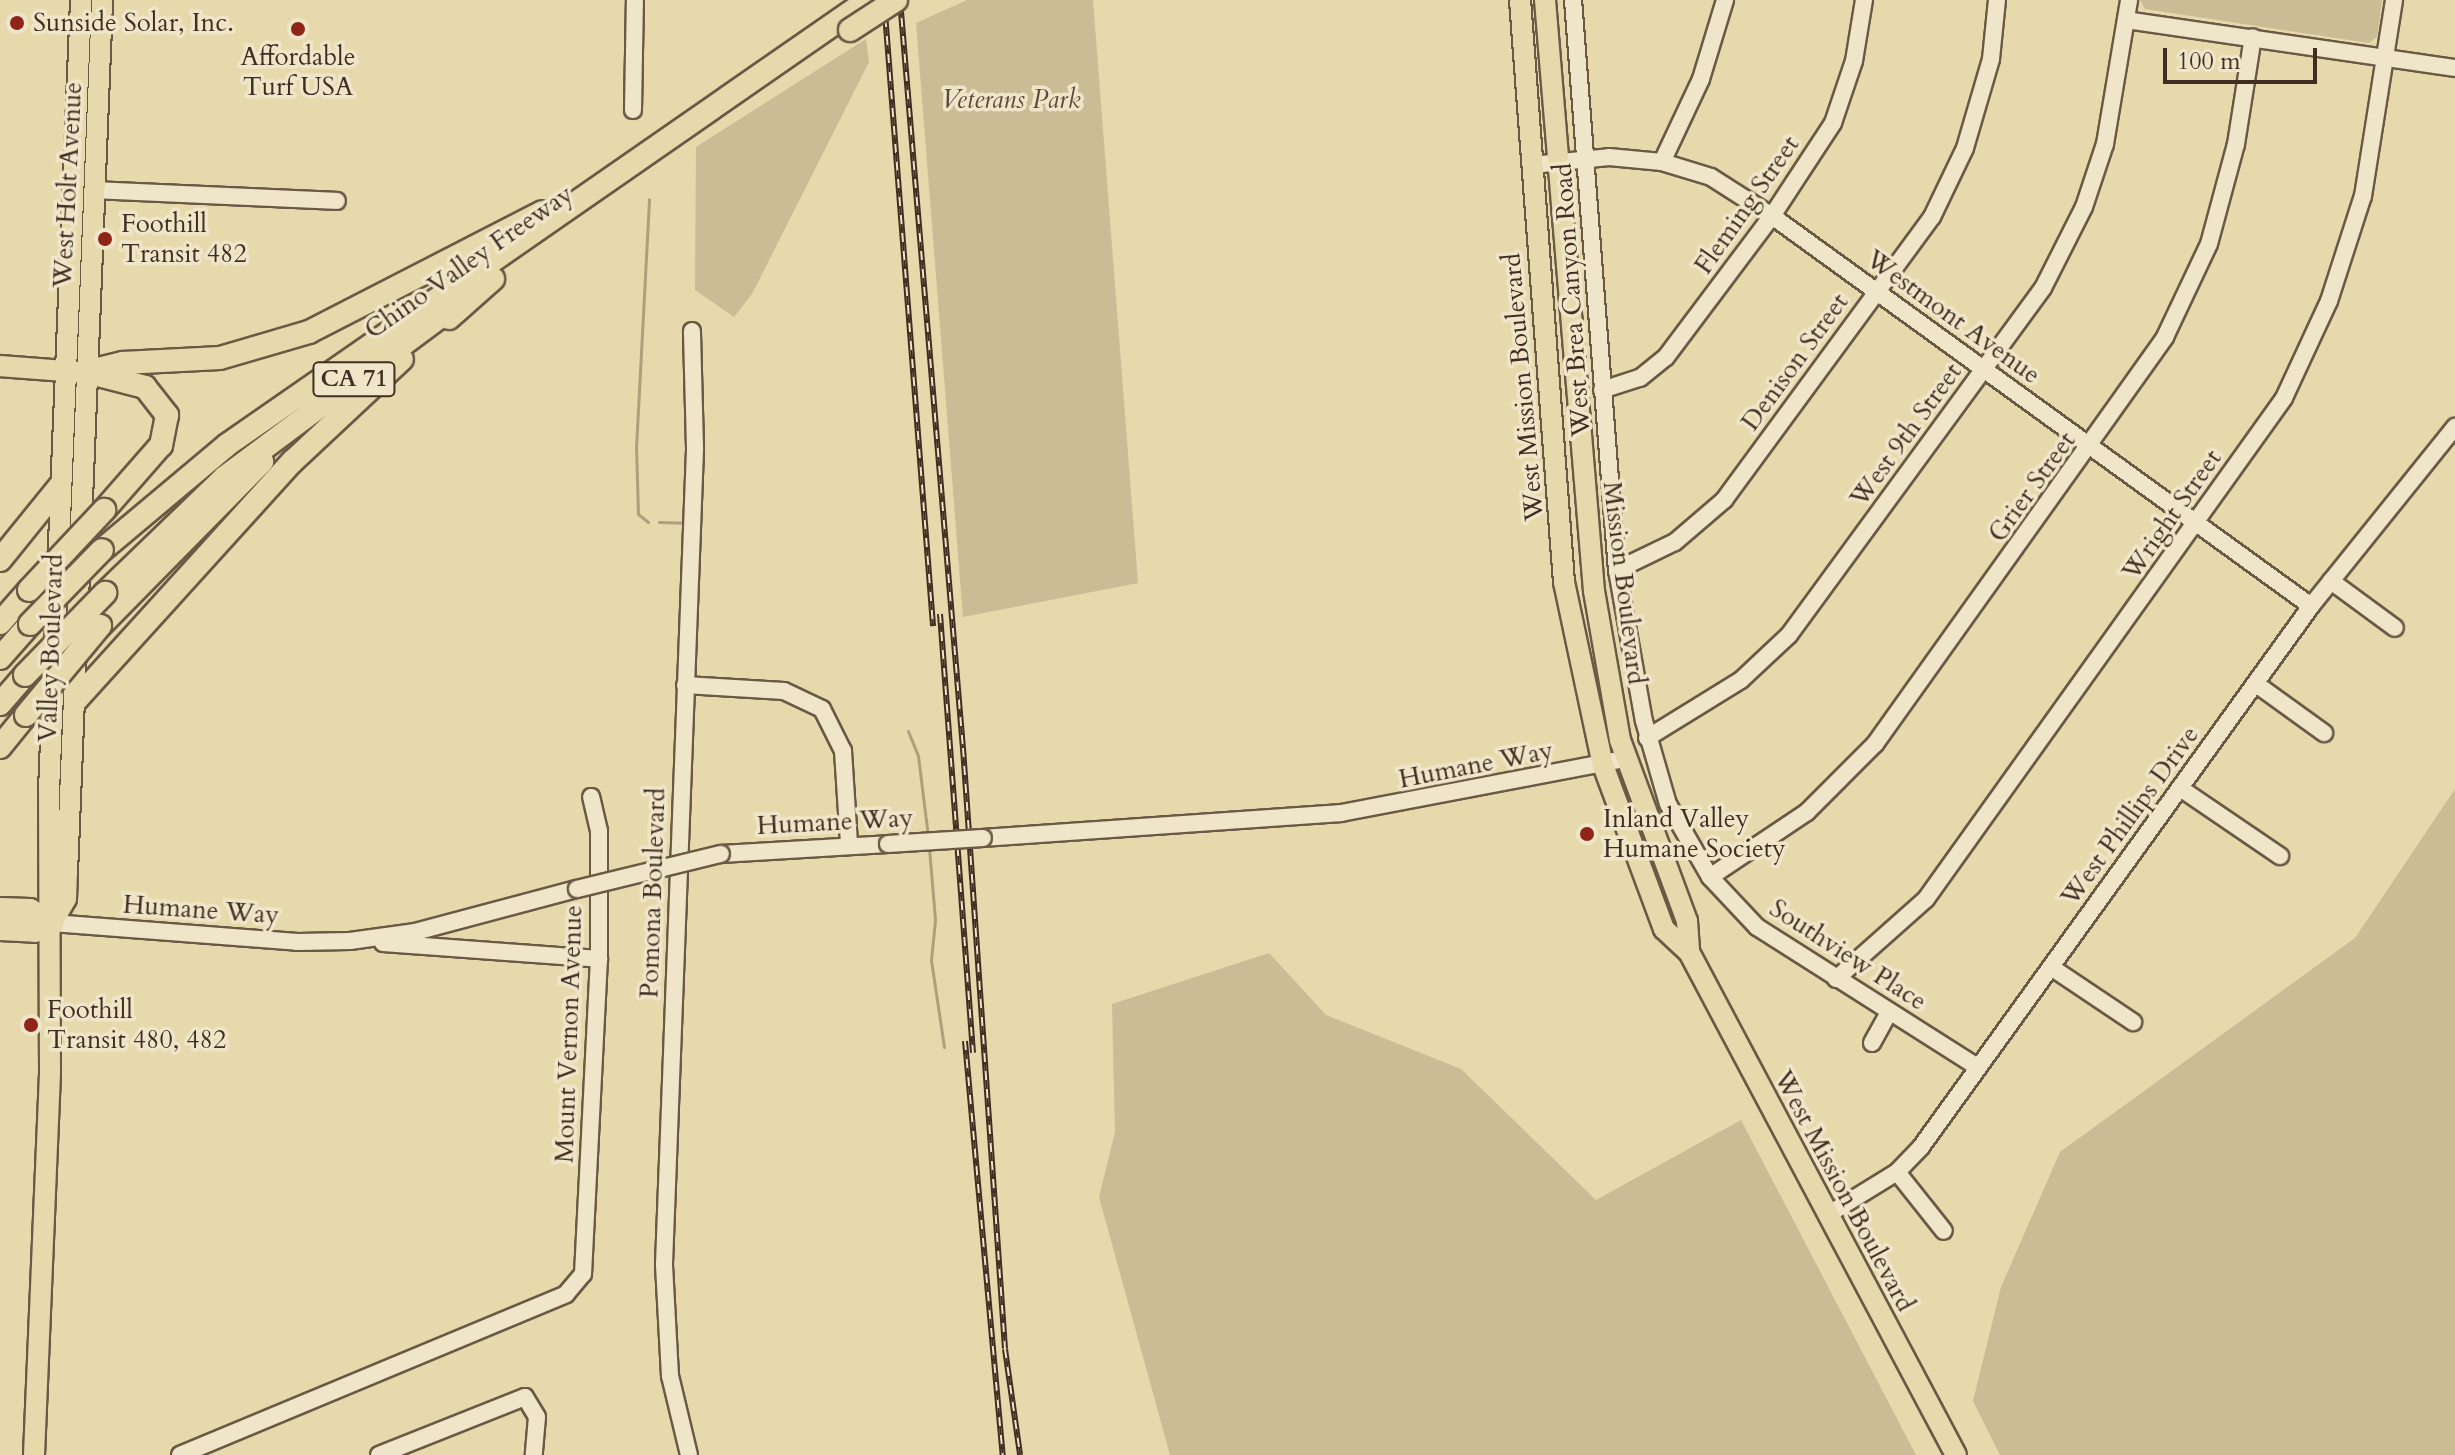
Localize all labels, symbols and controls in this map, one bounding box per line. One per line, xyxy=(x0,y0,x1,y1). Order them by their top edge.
place label: Sunside Solar, Inc. xyxy=(33,7,234,39)
marker: Sunside Solar, Inc. xyxy=(8,14,26,32)
marker: Affordable Turf USA xyxy=(289,20,307,38)
scale bar xyxy=(2167,32,2321,82)
place label: Affordable Turf USA xyxy=(240,41,356,102)
text: 100 m xyxy=(2177,45,2241,78)
street label: West Holt Avenue xyxy=(47,81,89,289)
park label: Veterans Park xyxy=(941,84,1081,116)
street label: Fleming Street xyxy=(1688,130,1806,280)
street label: West Brea Canyon Road xyxy=(1547,162,1597,438)
street label: Chino Valley Freeway xyxy=(359,178,579,346)
place label: Foothill Transit 482 xyxy=(121,208,247,270)
marker: Foothill Transit 482 xyxy=(96,230,114,248)
street label: Westmont Avenue xyxy=(1860,243,2046,391)
street label: West Mission Boulevard xyxy=(1496,252,1550,522)
street label: Denison Street xyxy=(1735,287,1855,437)
street label: West 9th Street xyxy=(1843,357,1969,513)
road number: CA 71 xyxy=(312,359,396,399)
street label: Grier Street xyxy=(1982,426,2082,548)
street label: Wright Street xyxy=(2116,444,2228,586)
street label: Mission Boulevard xyxy=(1596,480,1652,686)
street label: Valley Boulevard xyxy=(32,553,70,743)
street label: West Phillips Drive xyxy=(2054,720,2206,912)
street label: Humane Way xyxy=(1396,735,1556,795)
street label: Pomona Boulevard xyxy=(634,787,672,999)
street label: Humane Way xyxy=(756,802,914,842)
place label: Inland Valley Humane Society xyxy=(1603,803,1786,864)
marker: Inland Valley Humane Society xyxy=(1578,825,1596,843)
street label: Humane Way xyxy=(122,889,280,931)
street label: Southview Place xyxy=(1764,893,1932,1017)
street label: Mount Vernon Avenue xyxy=(549,904,589,1164)
place label: Foothill Transit 480, 482 xyxy=(47,994,226,1056)
marker: Foothill Transit 480, 482 xyxy=(22,1016,40,1034)
street label: West Mission Boulevard xyxy=(1767,1065,1921,1317)

